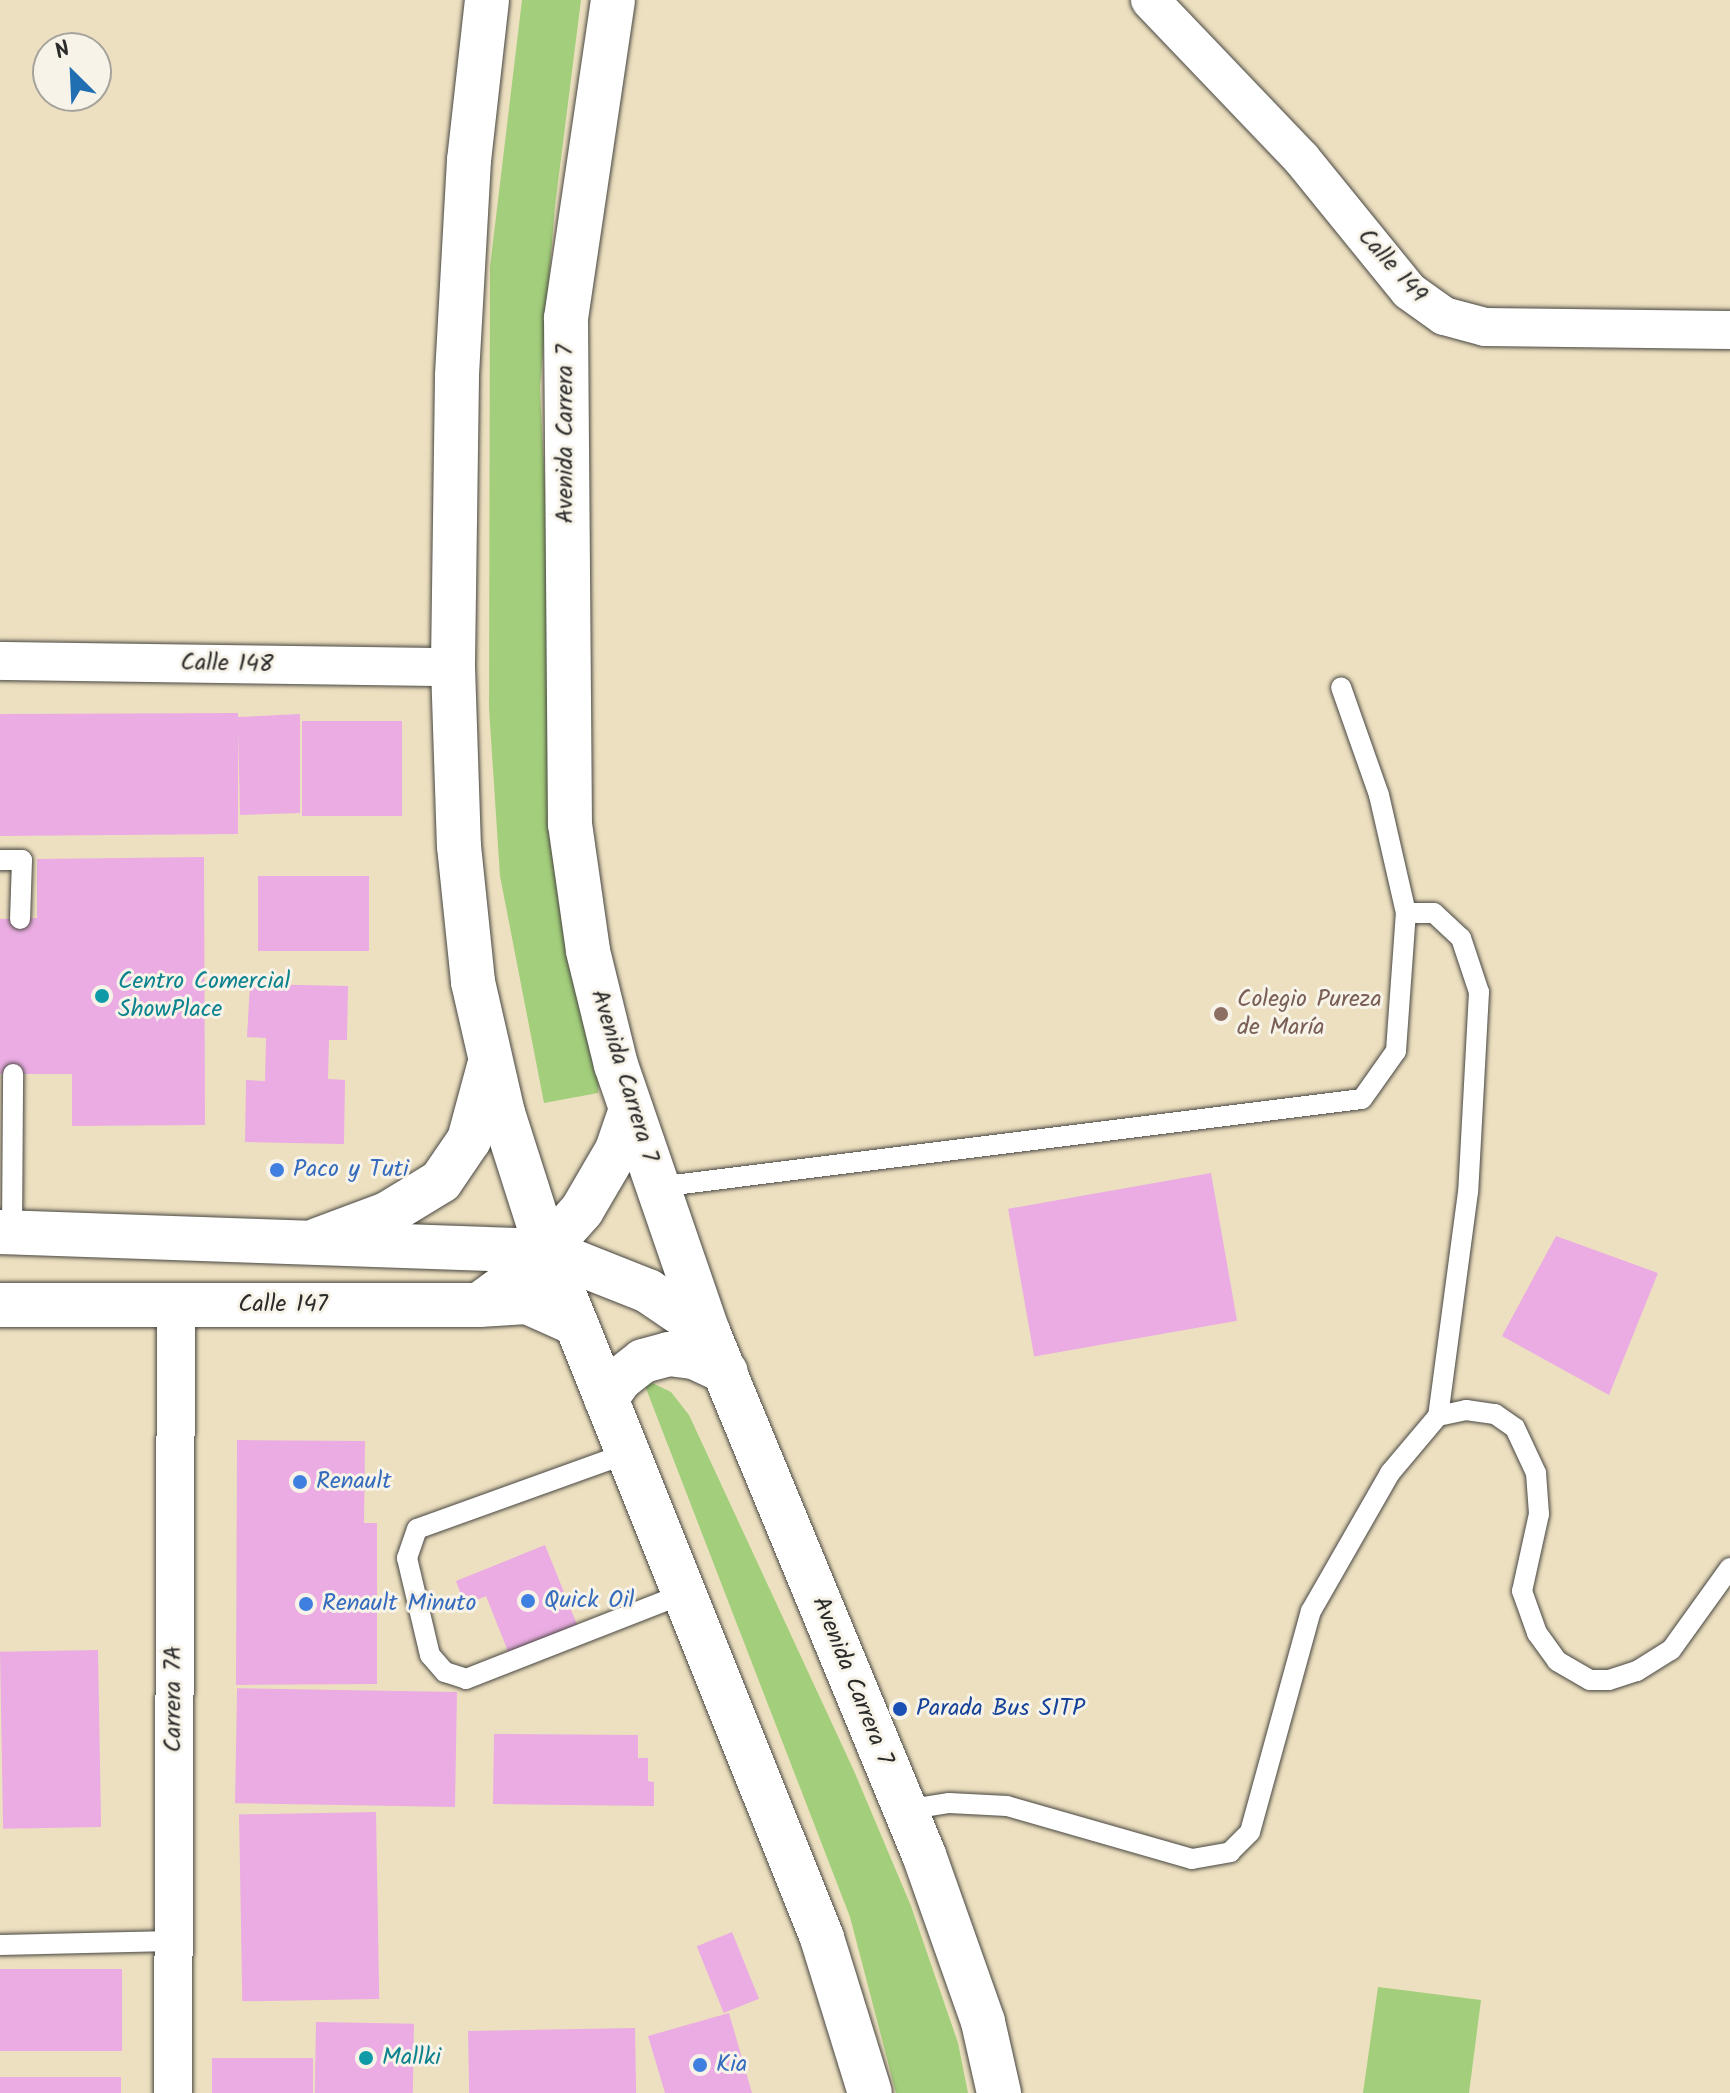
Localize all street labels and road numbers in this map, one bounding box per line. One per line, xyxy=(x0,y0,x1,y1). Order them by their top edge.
street label: Calle 149 xyxy=(1351,223,1433,309)
street label: Avenida Carrera 7 xyxy=(552,344,580,524)
street label: Calle 148 xyxy=(180,649,274,679)
street label: Avenida Carrera 7 xyxy=(584,986,664,1166)
street label: Calle 147 xyxy=(238,1291,328,1319)
street label: Avenida Carrera 7 xyxy=(805,1593,899,1769)
street label: Carrera 7A xyxy=(160,1646,188,1752)

